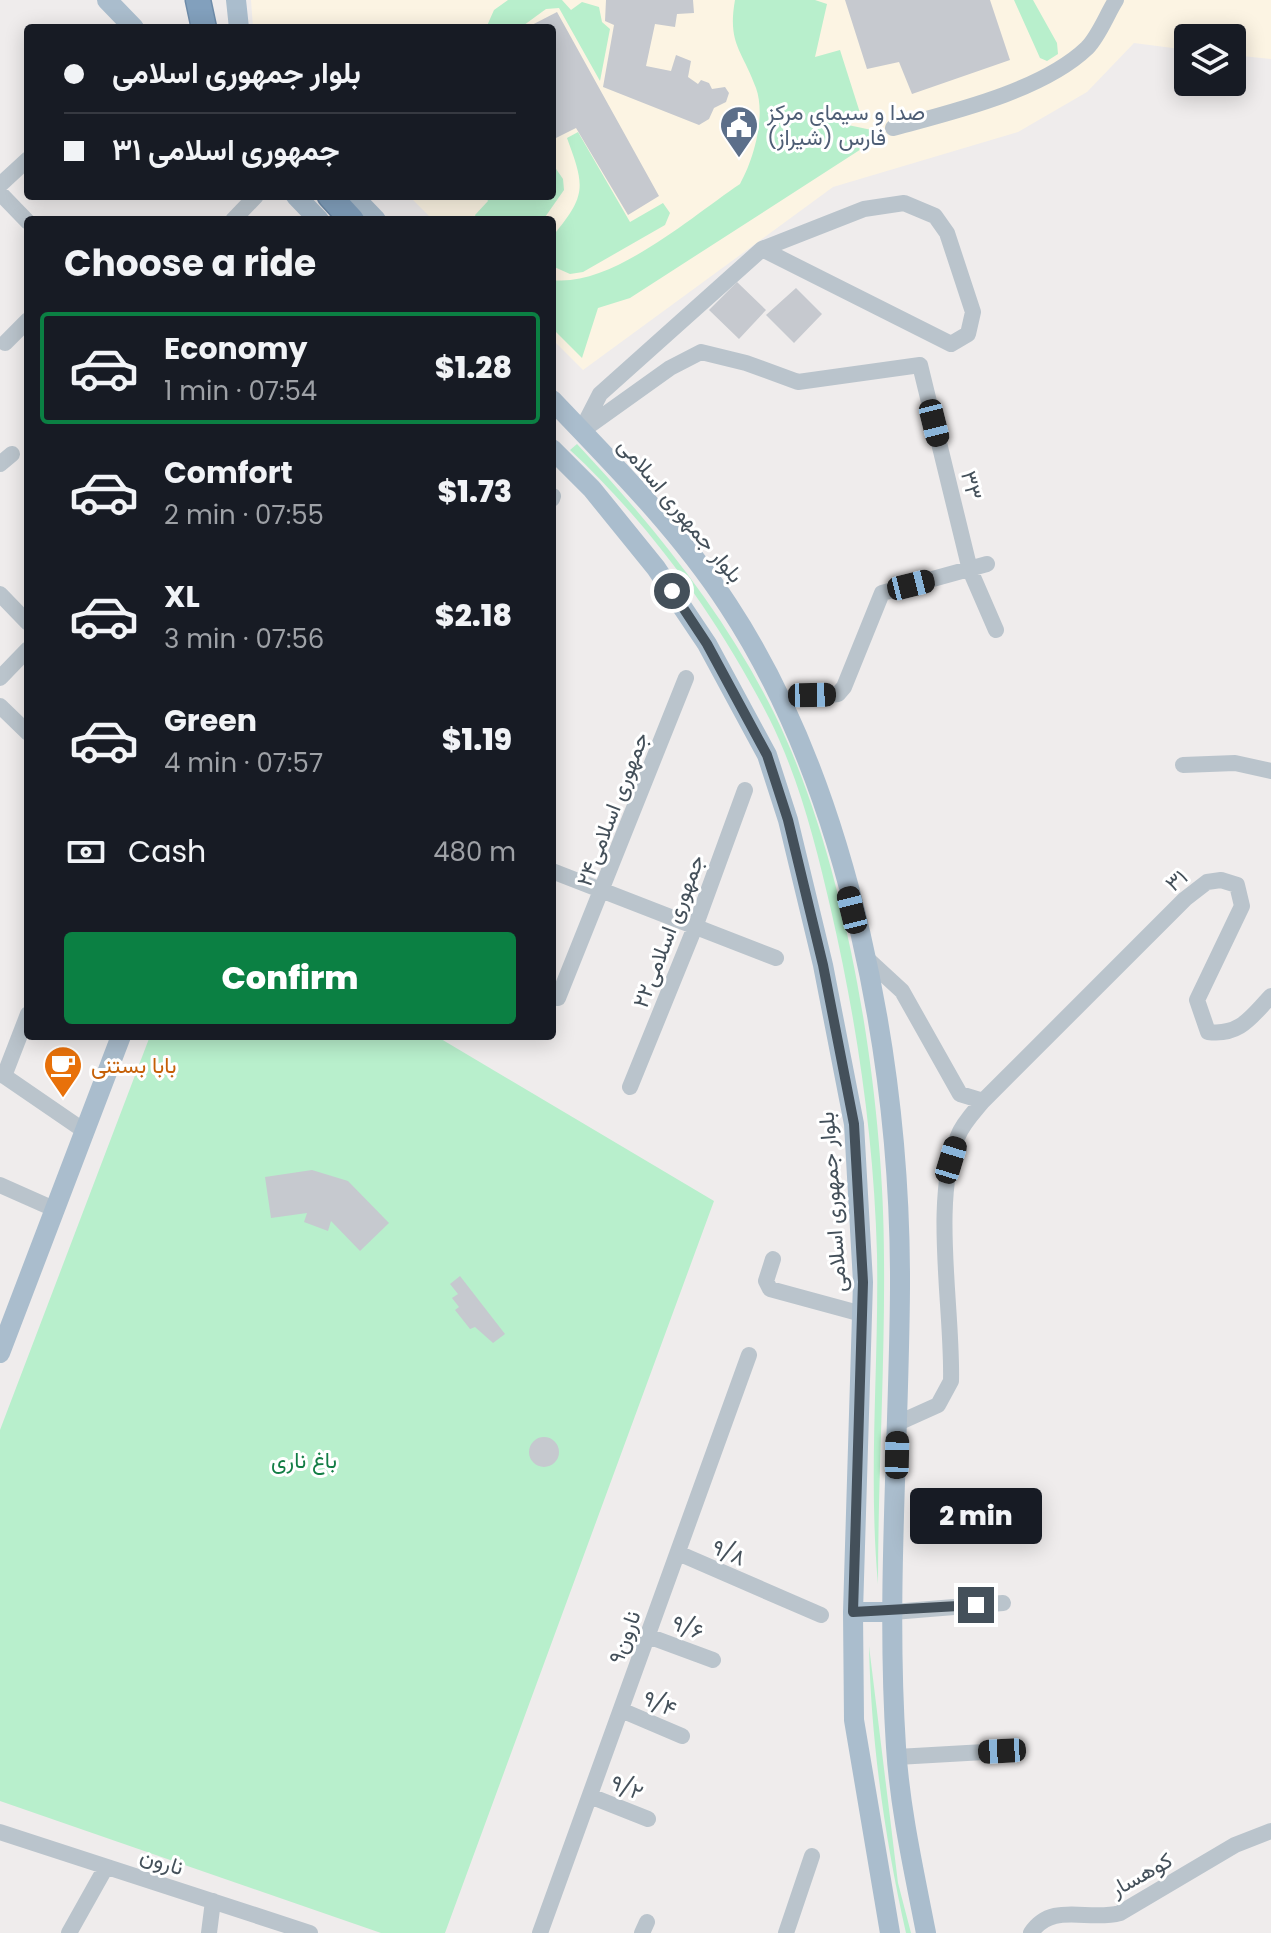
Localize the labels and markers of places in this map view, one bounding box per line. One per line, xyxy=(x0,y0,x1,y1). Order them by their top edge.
place label: صدا و سیمای مرکز فارس (شیراز) xyxy=(766,97,925,153)
public building icon: صدا و سیمای مرکز فارس (شیراز) xyxy=(718,104,760,159)
cafe icon: بابا بستنی xyxy=(42,1044,84,1099)
place label: بابا بستنی xyxy=(91,1050,177,1081)

